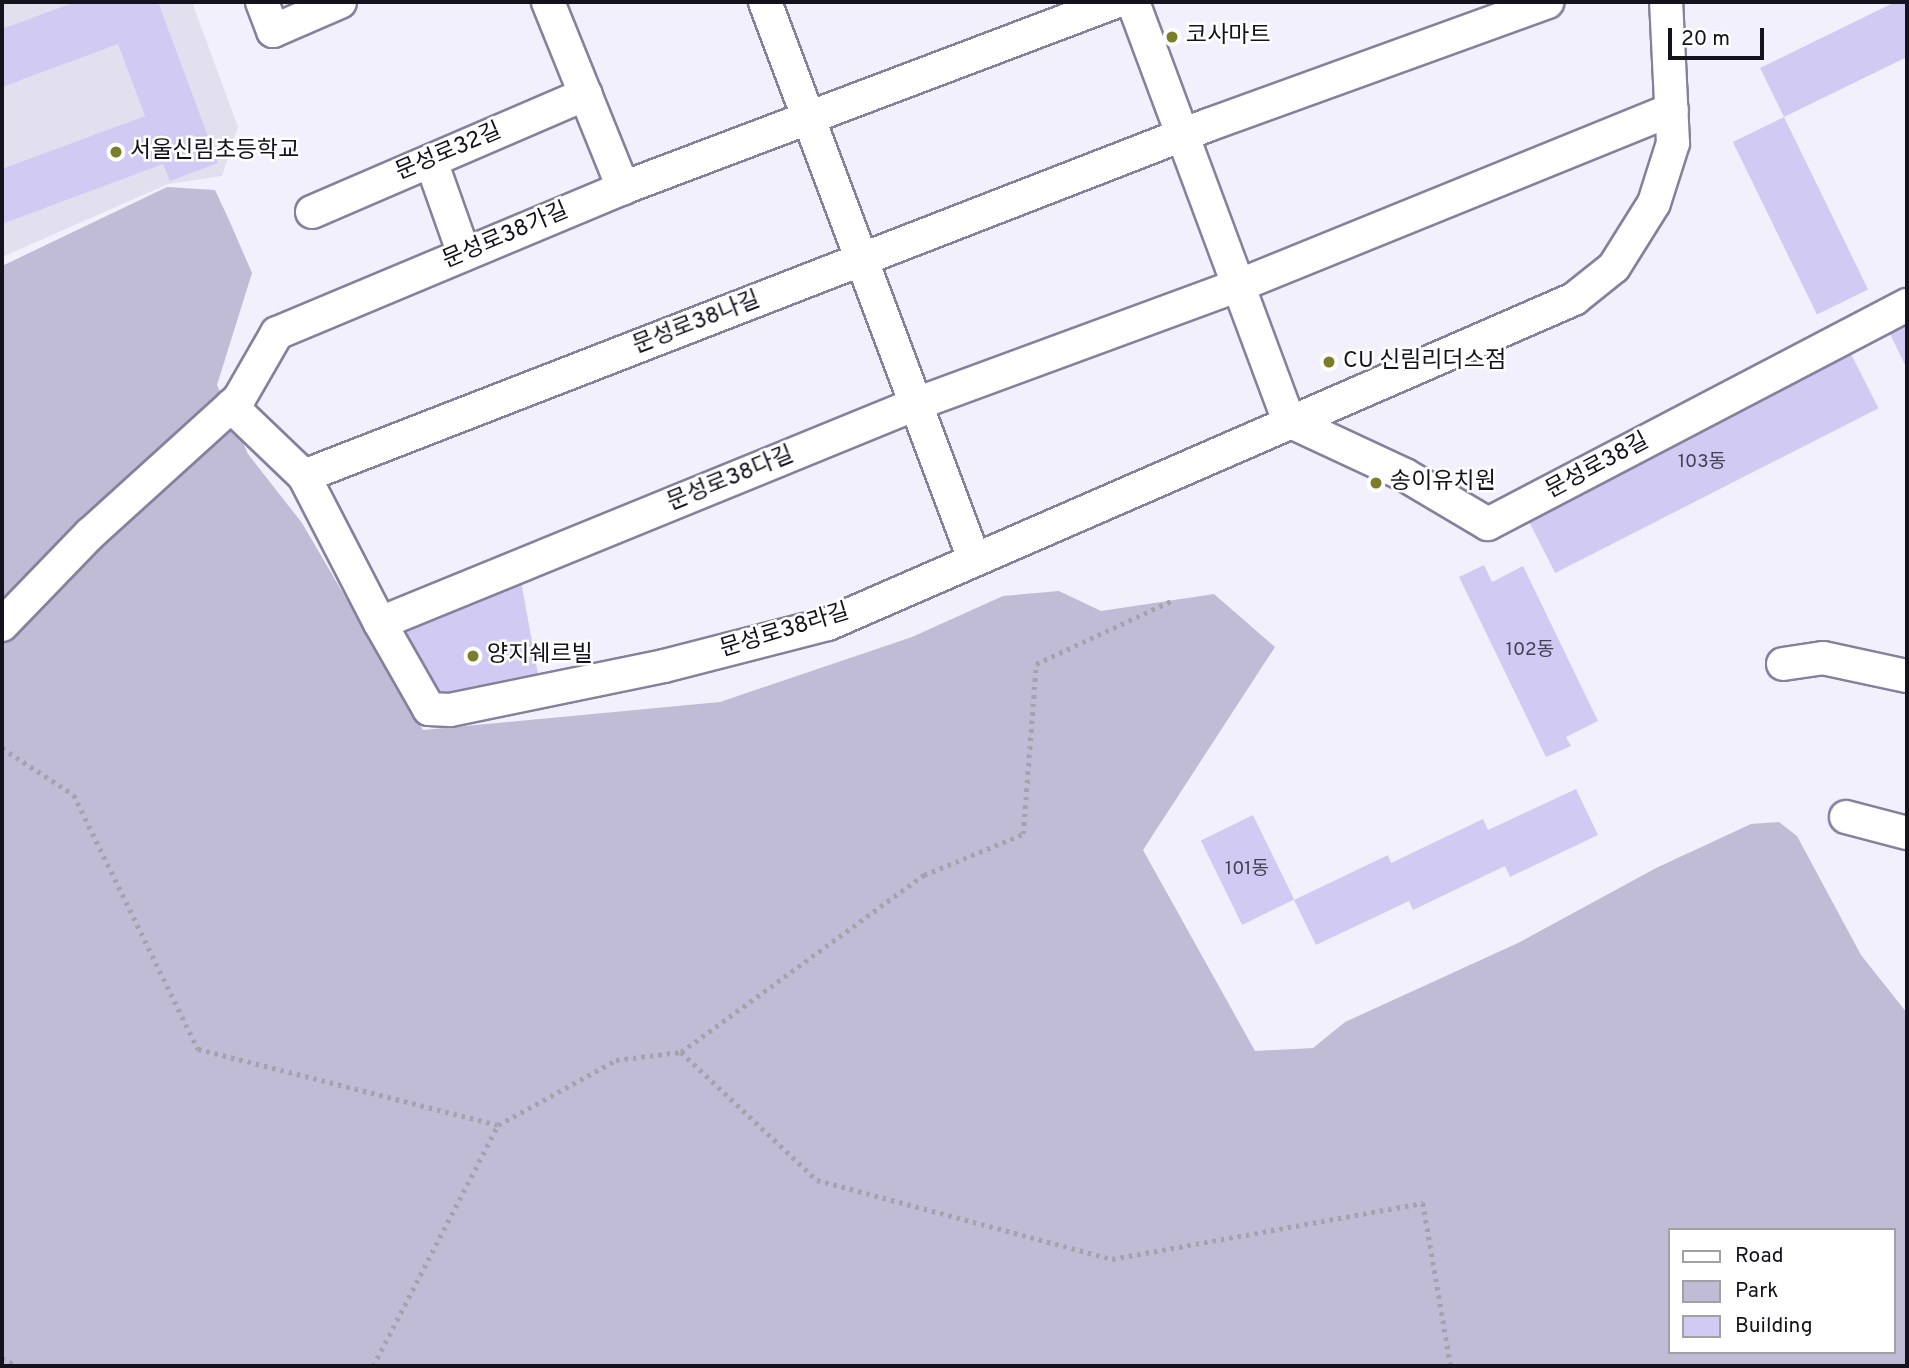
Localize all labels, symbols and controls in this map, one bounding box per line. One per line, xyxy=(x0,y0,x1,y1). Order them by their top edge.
scale bar xyxy=(1671,14,1767,58)
place label: 코사마트 xyxy=(1186,23,1271,51)
text: 20 m xyxy=(1681,26,1730,53)
marker: 코사마트 xyxy=(1164,29,1180,45)
street label: 문성로32길 xyxy=(392,118,506,188)
place label: 서울신림초등학교 xyxy=(130,138,299,166)
marker: 서울신림초등학교 xyxy=(108,144,124,160)
street label: 문성로38가길 xyxy=(439,198,573,276)
street label: 문성로38나길 xyxy=(630,287,764,361)
place label: CU 신림리더스점 xyxy=(1343,348,1506,376)
marker: CU 신림리더스점 xyxy=(1321,354,1337,370)
street label: 문성로38길 xyxy=(1542,428,1654,506)
street label: 문성로38다길 xyxy=(664,442,798,518)
house number: 103동 xyxy=(1678,452,1726,474)
place label: 송이유치원 xyxy=(1390,469,1496,497)
marker: 송이유치원 xyxy=(1368,475,1384,491)
street label: 문성로38라길 xyxy=(717,599,853,665)
house number: 102동 xyxy=(1506,640,1554,662)
place label: 양지쉐르빌 xyxy=(487,642,593,670)
marker: 양지쉐르빌 xyxy=(465,648,481,664)
house number: 101동 xyxy=(1225,859,1269,881)
legend xyxy=(1668,1228,1895,1354)
text: Road xyxy=(1735,1243,1784,1270)
text: Park xyxy=(1735,1278,1778,1305)
text: Building xyxy=(1735,1313,1813,1340)

